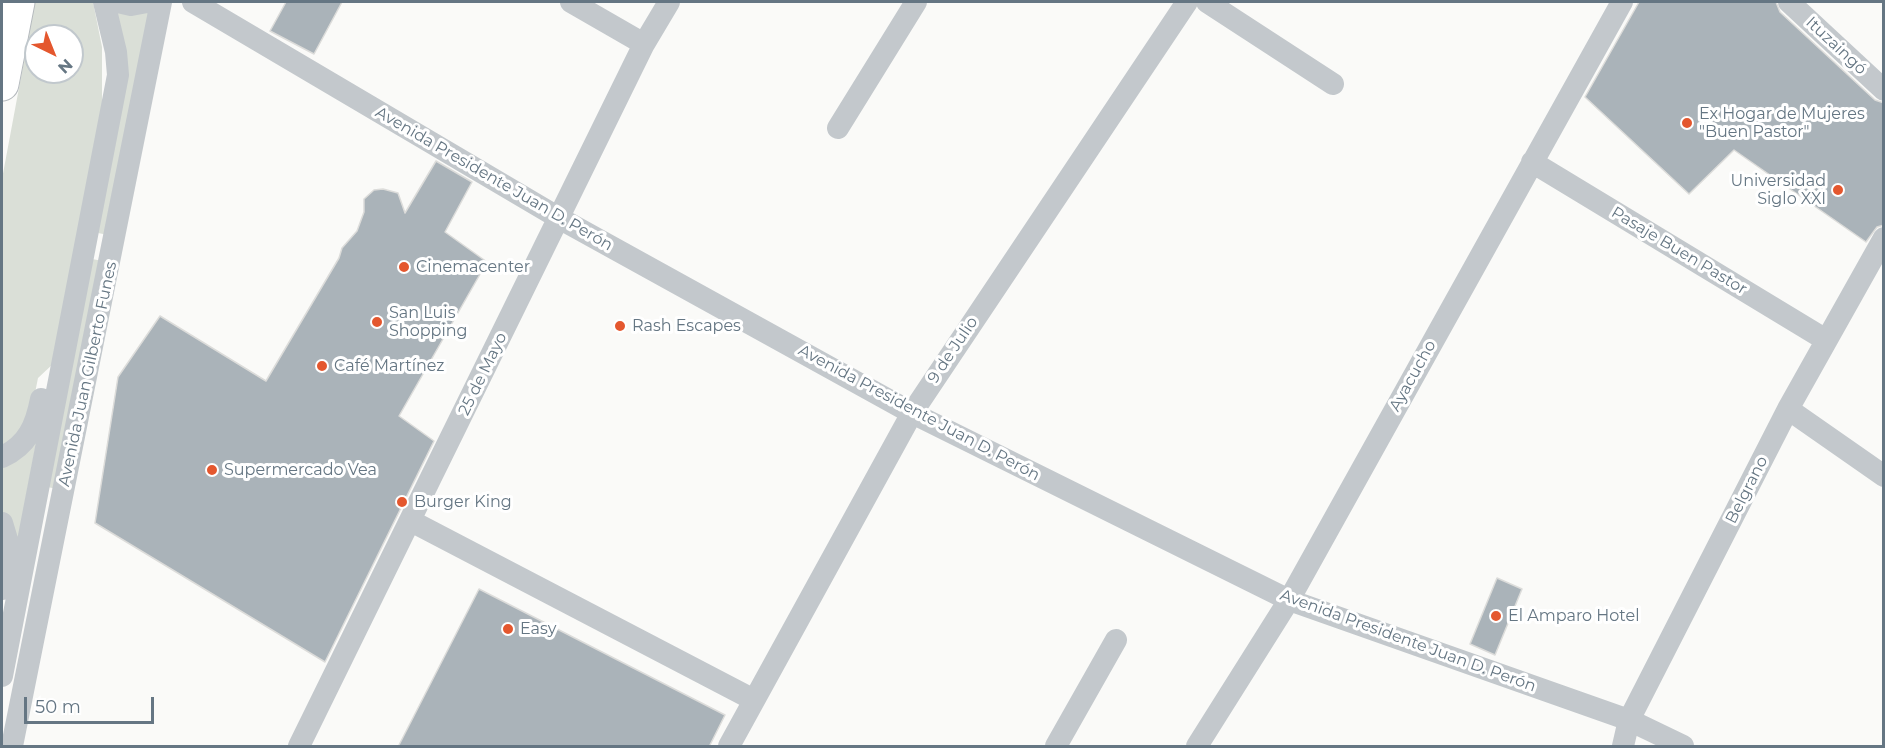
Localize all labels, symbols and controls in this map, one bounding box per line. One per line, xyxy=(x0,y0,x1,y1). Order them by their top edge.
street label: Ituzaingó xyxy=(1802,13,1870,79)
north arrow xyxy=(24,24,84,84)
text: N xyxy=(54,55,76,77)
street label: Avenida Presidente Juan D. Perón xyxy=(372,103,616,255)
place label: Ex Hogar de Mujeres "Buen Pastor" xyxy=(1699,104,1865,142)
marker: Ex Hogar de Mujeres "Buen Pastor" xyxy=(1680,116,1694,130)
place label: Universidad Siglo XXI xyxy=(1730,171,1826,209)
marker: Universidad Siglo XXI xyxy=(1831,183,1845,197)
street label: Pasaje Buen Pastor xyxy=(1608,203,1750,299)
place label: Cinemacenter xyxy=(416,257,530,277)
street label: Avenida Juan Gilberto Funes xyxy=(55,260,121,488)
marker: Cinemacenter xyxy=(397,260,411,274)
place label: San Luis Shopping xyxy=(389,303,467,341)
street label: 9 de Julio xyxy=(924,313,982,387)
marker: San Luis Shopping xyxy=(370,315,384,329)
place label: Rash Escapes xyxy=(632,316,741,336)
marker: Rash Escapes xyxy=(613,319,627,333)
street label: 25 de Mayo xyxy=(455,329,511,419)
street label: Ayacucho xyxy=(1386,337,1440,415)
street label: Avenida Presidente Juan D. Perón xyxy=(795,341,1043,485)
place label: Café Martínez xyxy=(334,356,445,376)
marker: Café Martínez xyxy=(315,359,329,373)
street label: Belgrano xyxy=(1722,453,1772,527)
place label: Supermercado Vea xyxy=(224,460,377,480)
marker: Supermercado Vea xyxy=(205,463,219,477)
place label: Burger King xyxy=(414,492,512,512)
marker: Burger King xyxy=(395,495,409,509)
street label: Avenida Presidente Juan D. Perón xyxy=(1277,586,1539,696)
place label: El Amparo Hotel xyxy=(1508,606,1640,626)
marker: El Amparo Hotel xyxy=(1489,609,1503,623)
place label: Easy xyxy=(520,619,557,639)
marker: Easy xyxy=(501,622,515,636)
scale bar xyxy=(27,685,158,723)
text: 50 m xyxy=(35,696,81,718)

